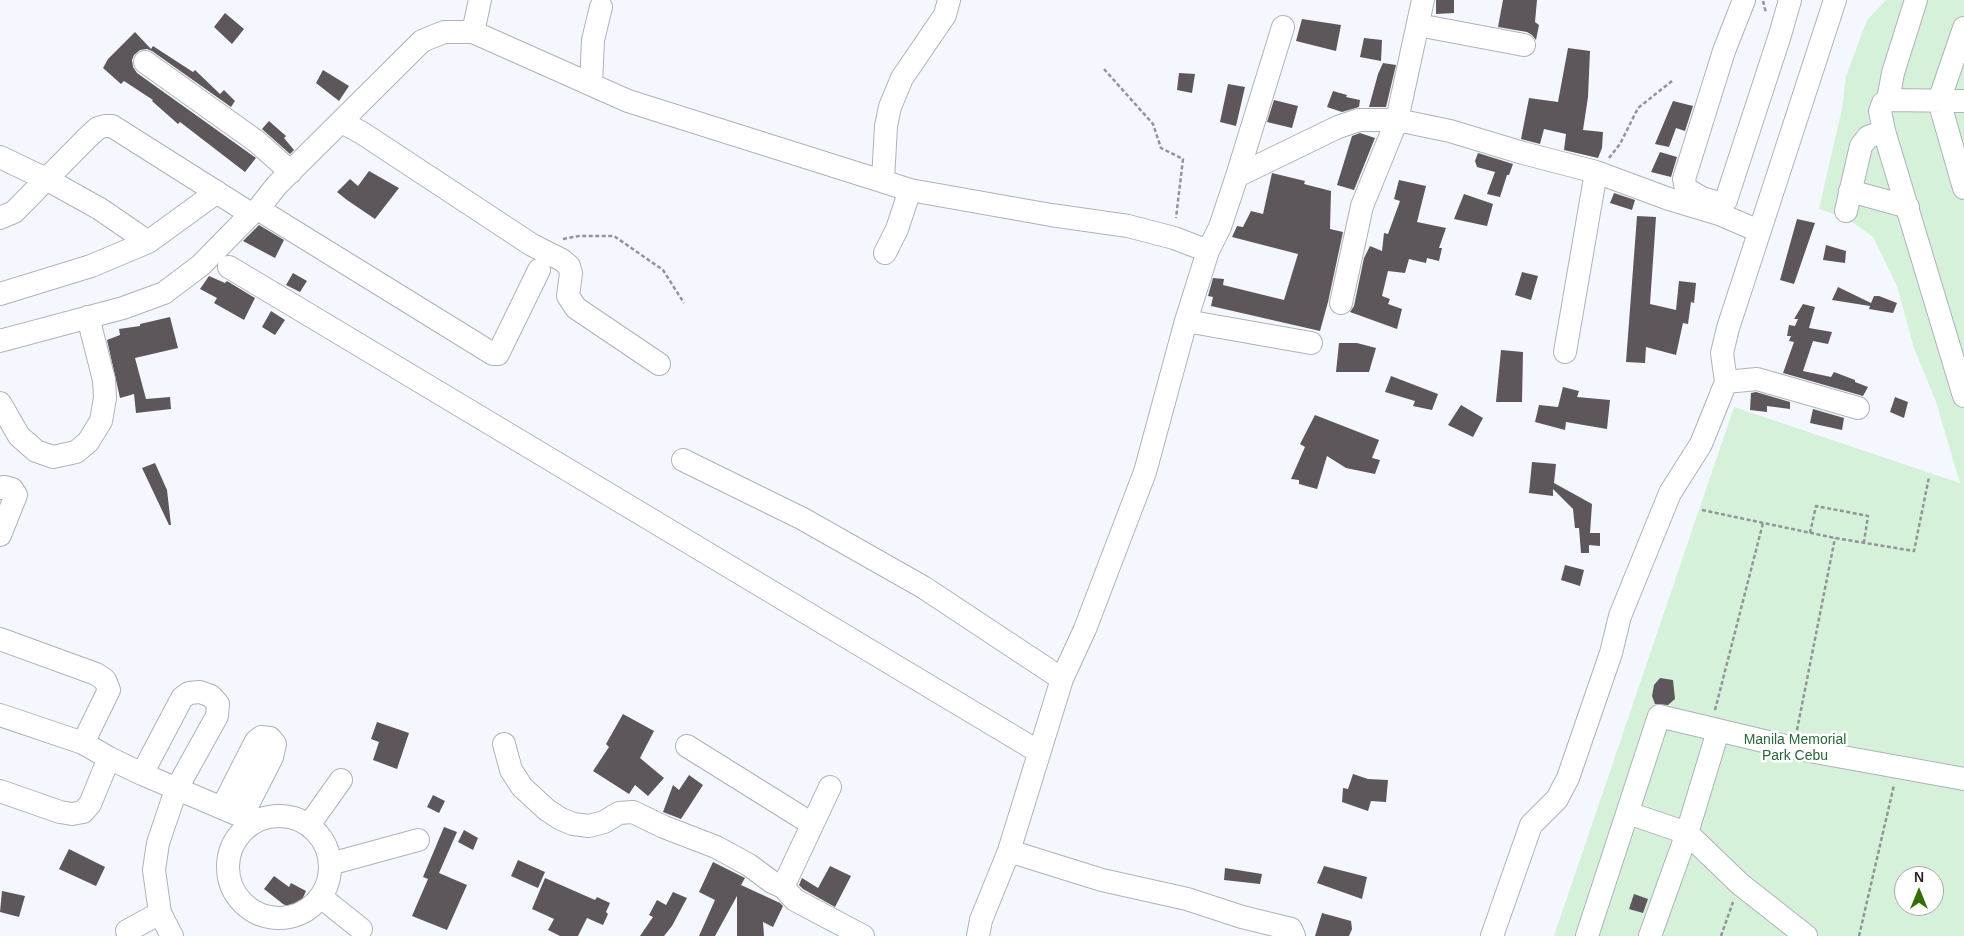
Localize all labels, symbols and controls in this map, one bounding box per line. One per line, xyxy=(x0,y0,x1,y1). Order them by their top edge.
park label: Manila Memorial Park Cebu xyxy=(1744,732,1846,764)
north arrow xyxy=(1894,866,1944,916)
text: N xyxy=(1914,869,1924,885)

